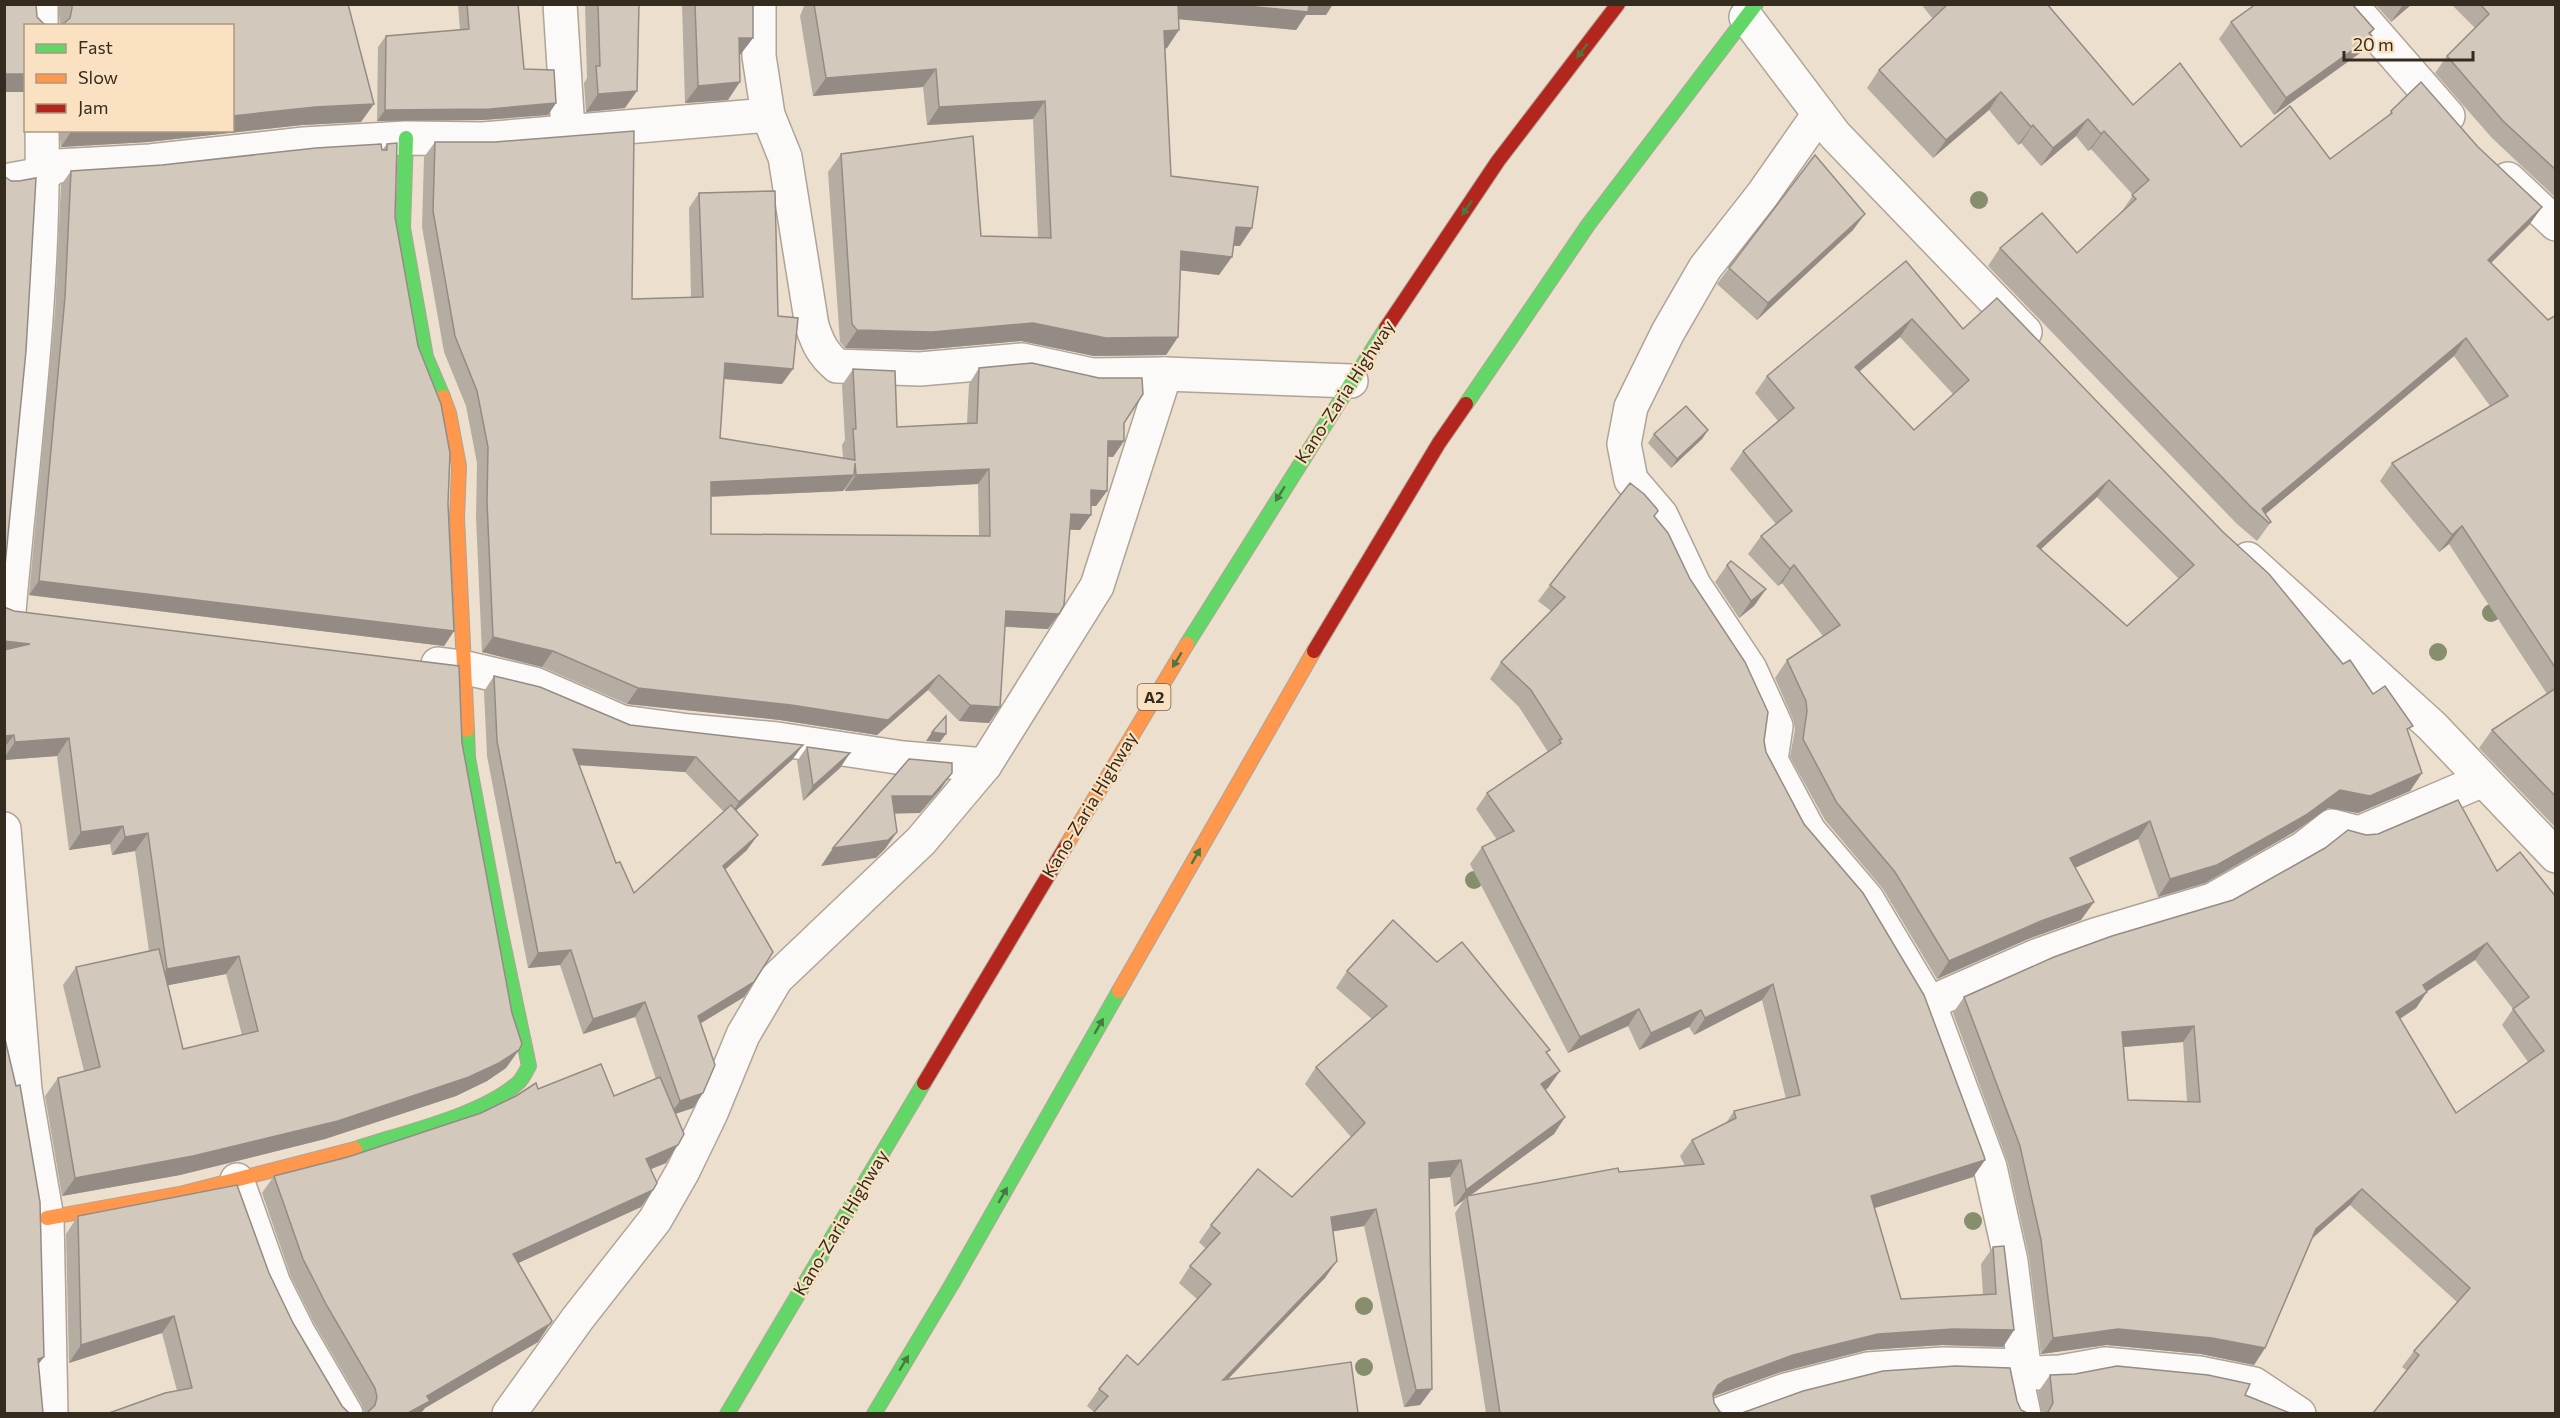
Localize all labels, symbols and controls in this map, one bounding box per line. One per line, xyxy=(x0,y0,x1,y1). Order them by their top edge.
legend xyxy=(24,24,234,132)
scale bar xyxy=(2344,24,2473,62)
text: 20 m xyxy=(2353,33,2394,55)
text: Fast xyxy=(78,36,113,58)
one-way arrow xyxy=(1576,43,1588,59)
text: Slow xyxy=(78,66,118,88)
text: Jam xyxy=(78,96,108,118)
one-way arrow xyxy=(1461,200,1472,216)
street label: Kano-Zaria Highway xyxy=(1290,316,1399,467)
one-way arrow xyxy=(1274,486,1285,502)
one-way arrow xyxy=(1171,652,1182,668)
road number: A2 xyxy=(1138,684,1170,710)
street label: Kano-Zaria Highway xyxy=(1037,728,1141,881)
one-way arrow xyxy=(1191,848,1201,865)
one-way arrow xyxy=(1094,1018,1105,1034)
street label: Kano-Zaria Highway xyxy=(788,1146,892,1299)
one-way arrow xyxy=(998,1186,1008,1203)
one-way arrow xyxy=(899,1355,910,1371)

